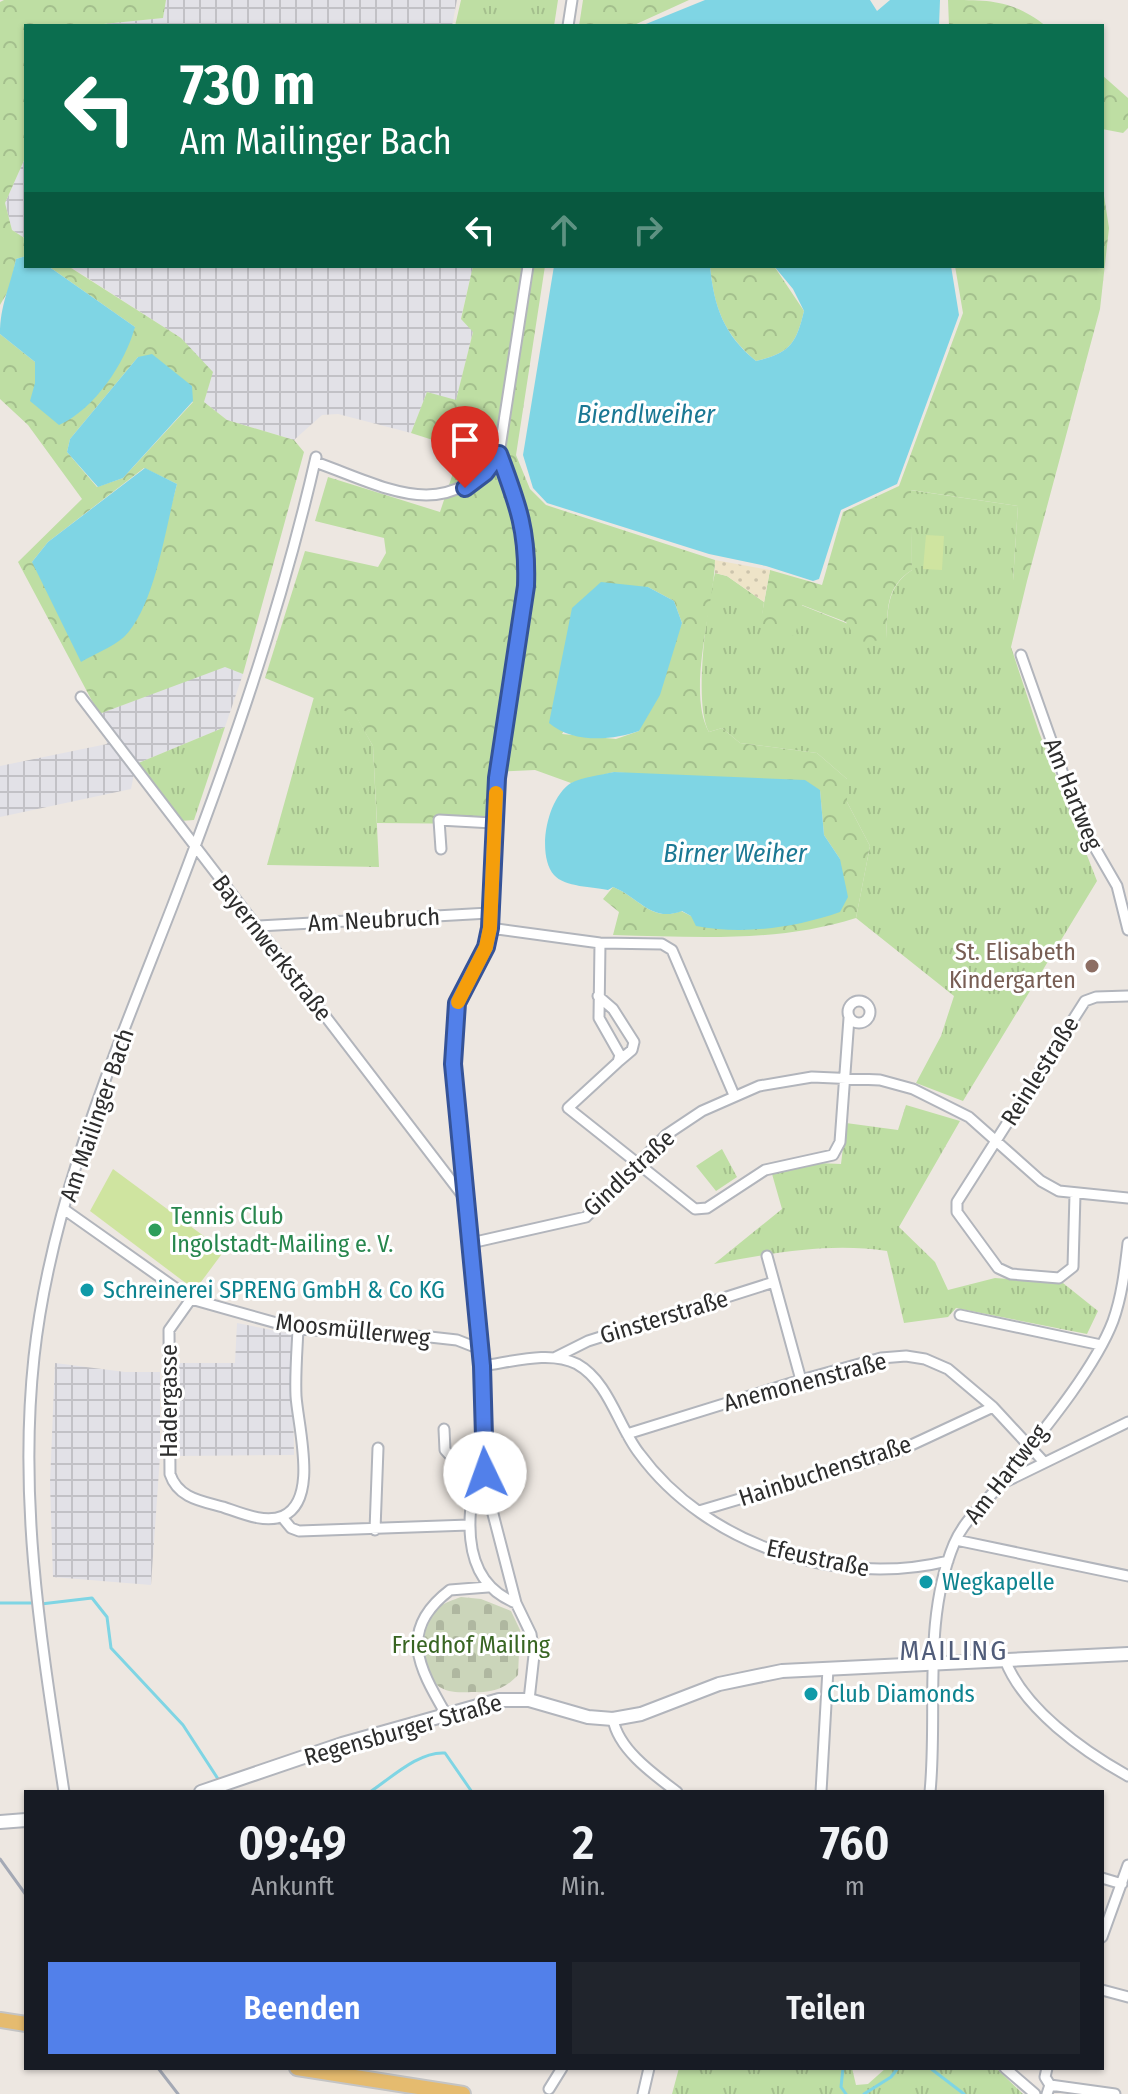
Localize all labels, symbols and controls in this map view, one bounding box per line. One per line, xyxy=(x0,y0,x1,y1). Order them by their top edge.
text: 730 m xyxy=(180,52,315,119)
icon: left xyxy=(48,56,152,160)
text: Am Mailinger Bach xyxy=(180,120,452,164)
icon: left xyxy=(458,208,502,252)
icon: ahead xyxy=(542,208,586,252)
icon: right xyxy=(626,208,670,252)
water label: Biendlweiher xyxy=(577,399,716,430)
pin xyxy=(431,406,499,488)
icon: arrive xyxy=(443,418,487,462)
street label: Am Hartweg xyxy=(1038,734,1108,855)
water label: Birner Weiher xyxy=(663,838,808,869)
street label: Bayernwerkstraße xyxy=(206,870,338,1026)
street label: Am Neubruch xyxy=(307,903,441,937)
place label: St. Elisabeth Kindergarten xyxy=(949,938,1076,994)
marker: St. Elisabeth Kindergarten xyxy=(1083,957,1101,975)
street label: Reinlestraße xyxy=(995,1011,1085,1131)
street label: Am Mailinger Bach xyxy=(54,1025,140,1205)
street label: Gindlstraße xyxy=(578,1124,680,1222)
place label: Tennis Club Ingolstadt-Mailing e. V. xyxy=(171,1202,393,1258)
marker: Tennis Club Ingolstadt-Mailing e. V. xyxy=(146,1221,164,1239)
place label: Schreinerei SPRENG GmbH & Co KG xyxy=(103,1276,445,1304)
marker: Schreinerei SPRENG GmbH & Co KG xyxy=(78,1281,96,1299)
street label: Ginsterstraße xyxy=(597,1284,731,1350)
street label: Moosmüllerweg xyxy=(274,1308,432,1352)
street label: Hadergasse xyxy=(155,1344,183,1458)
street label: Anemonenstraße xyxy=(720,1347,890,1417)
street label: Am Hartweg xyxy=(959,1418,1054,1529)
street label: Hainbuchenstraße xyxy=(735,1430,915,1512)
position arrow xyxy=(443,1431,527,1515)
street label: Efeustraße xyxy=(764,1533,872,1583)
place label: Wegkapelle xyxy=(942,1568,1055,1596)
marker: Wegkapelle xyxy=(917,1573,935,1591)
park label: Friedhof Mailing xyxy=(392,1631,551,1659)
district label: MAILING xyxy=(900,1634,1008,1667)
place label: Club Diamonds xyxy=(827,1680,975,1708)
marker: Club Diamonds xyxy=(802,1685,820,1703)
street label: Regensburger Straße xyxy=(301,1688,505,1772)
text: 09:49 xyxy=(238,1814,347,1872)
text: 2 xyxy=(572,1814,594,1872)
text: 760 xyxy=(820,1814,890,1872)
text: Ankunft xyxy=(251,1871,334,1902)
text: Min. xyxy=(561,1871,605,1902)
text: m xyxy=(845,1871,865,1902)
button: Beenden xyxy=(48,1962,556,2054)
button: Teilen xyxy=(572,1962,1080,2054)

